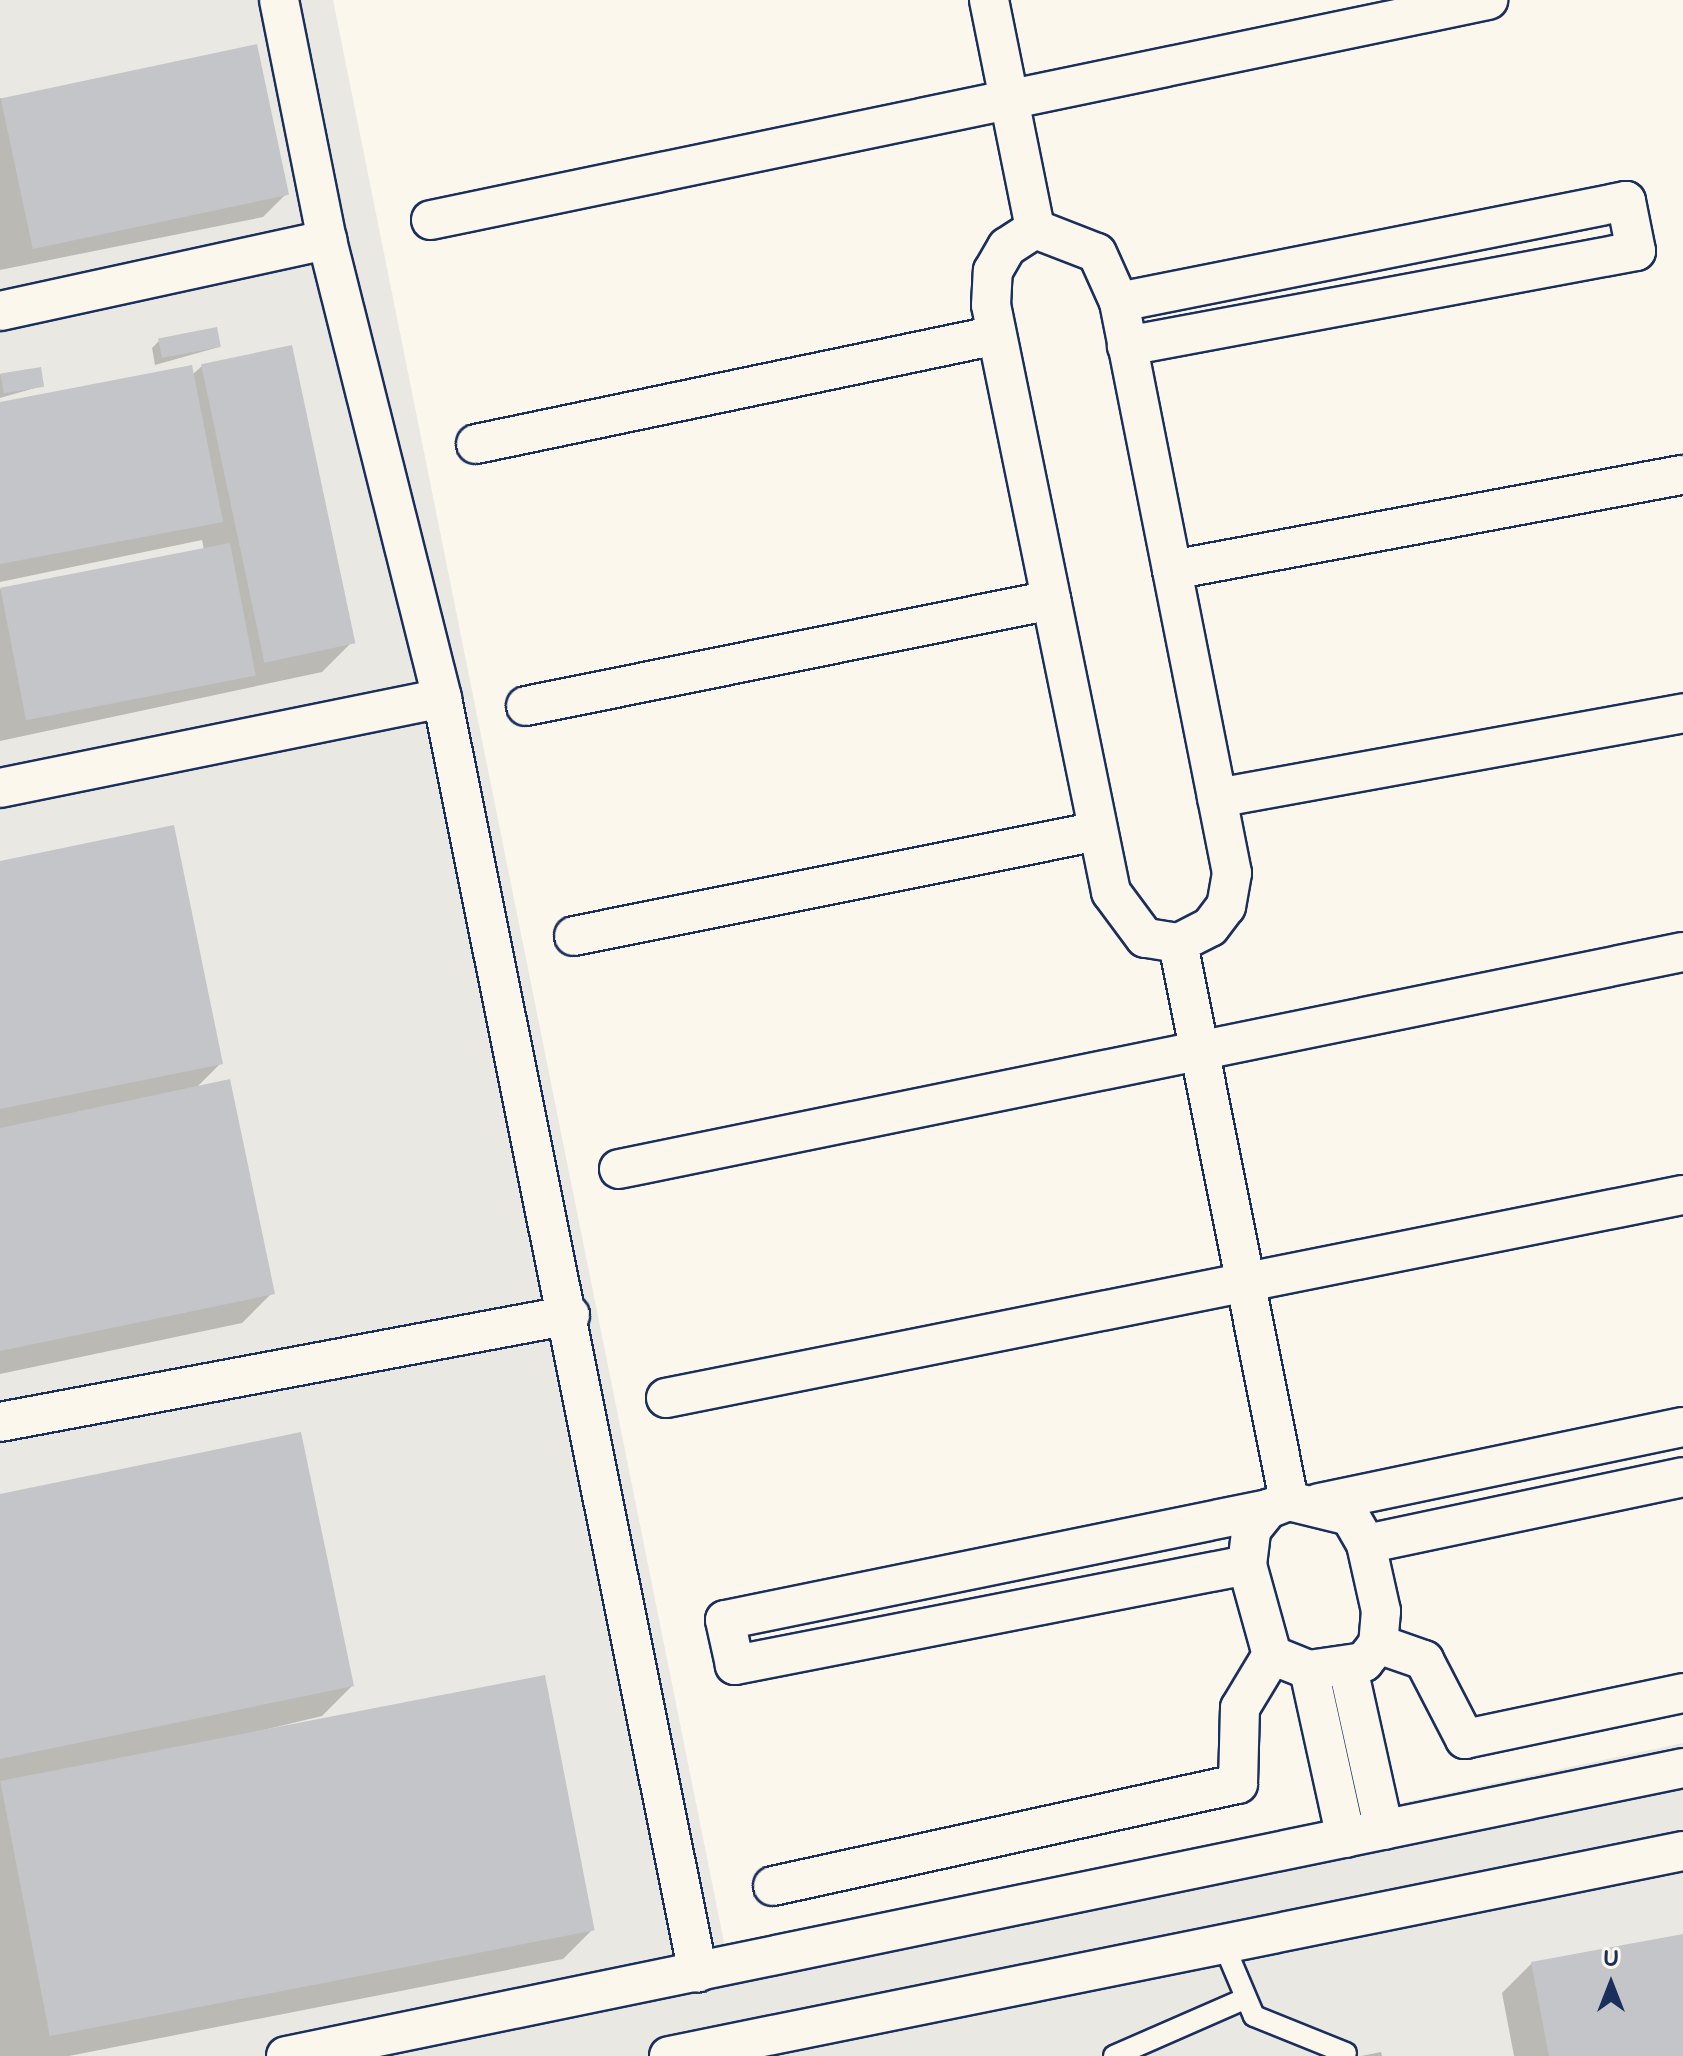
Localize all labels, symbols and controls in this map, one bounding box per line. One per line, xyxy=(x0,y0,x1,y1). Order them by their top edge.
north arrow xyxy=(1571,1944,1651,2024)
text: U xyxy=(1603,1946,1619,1973)

